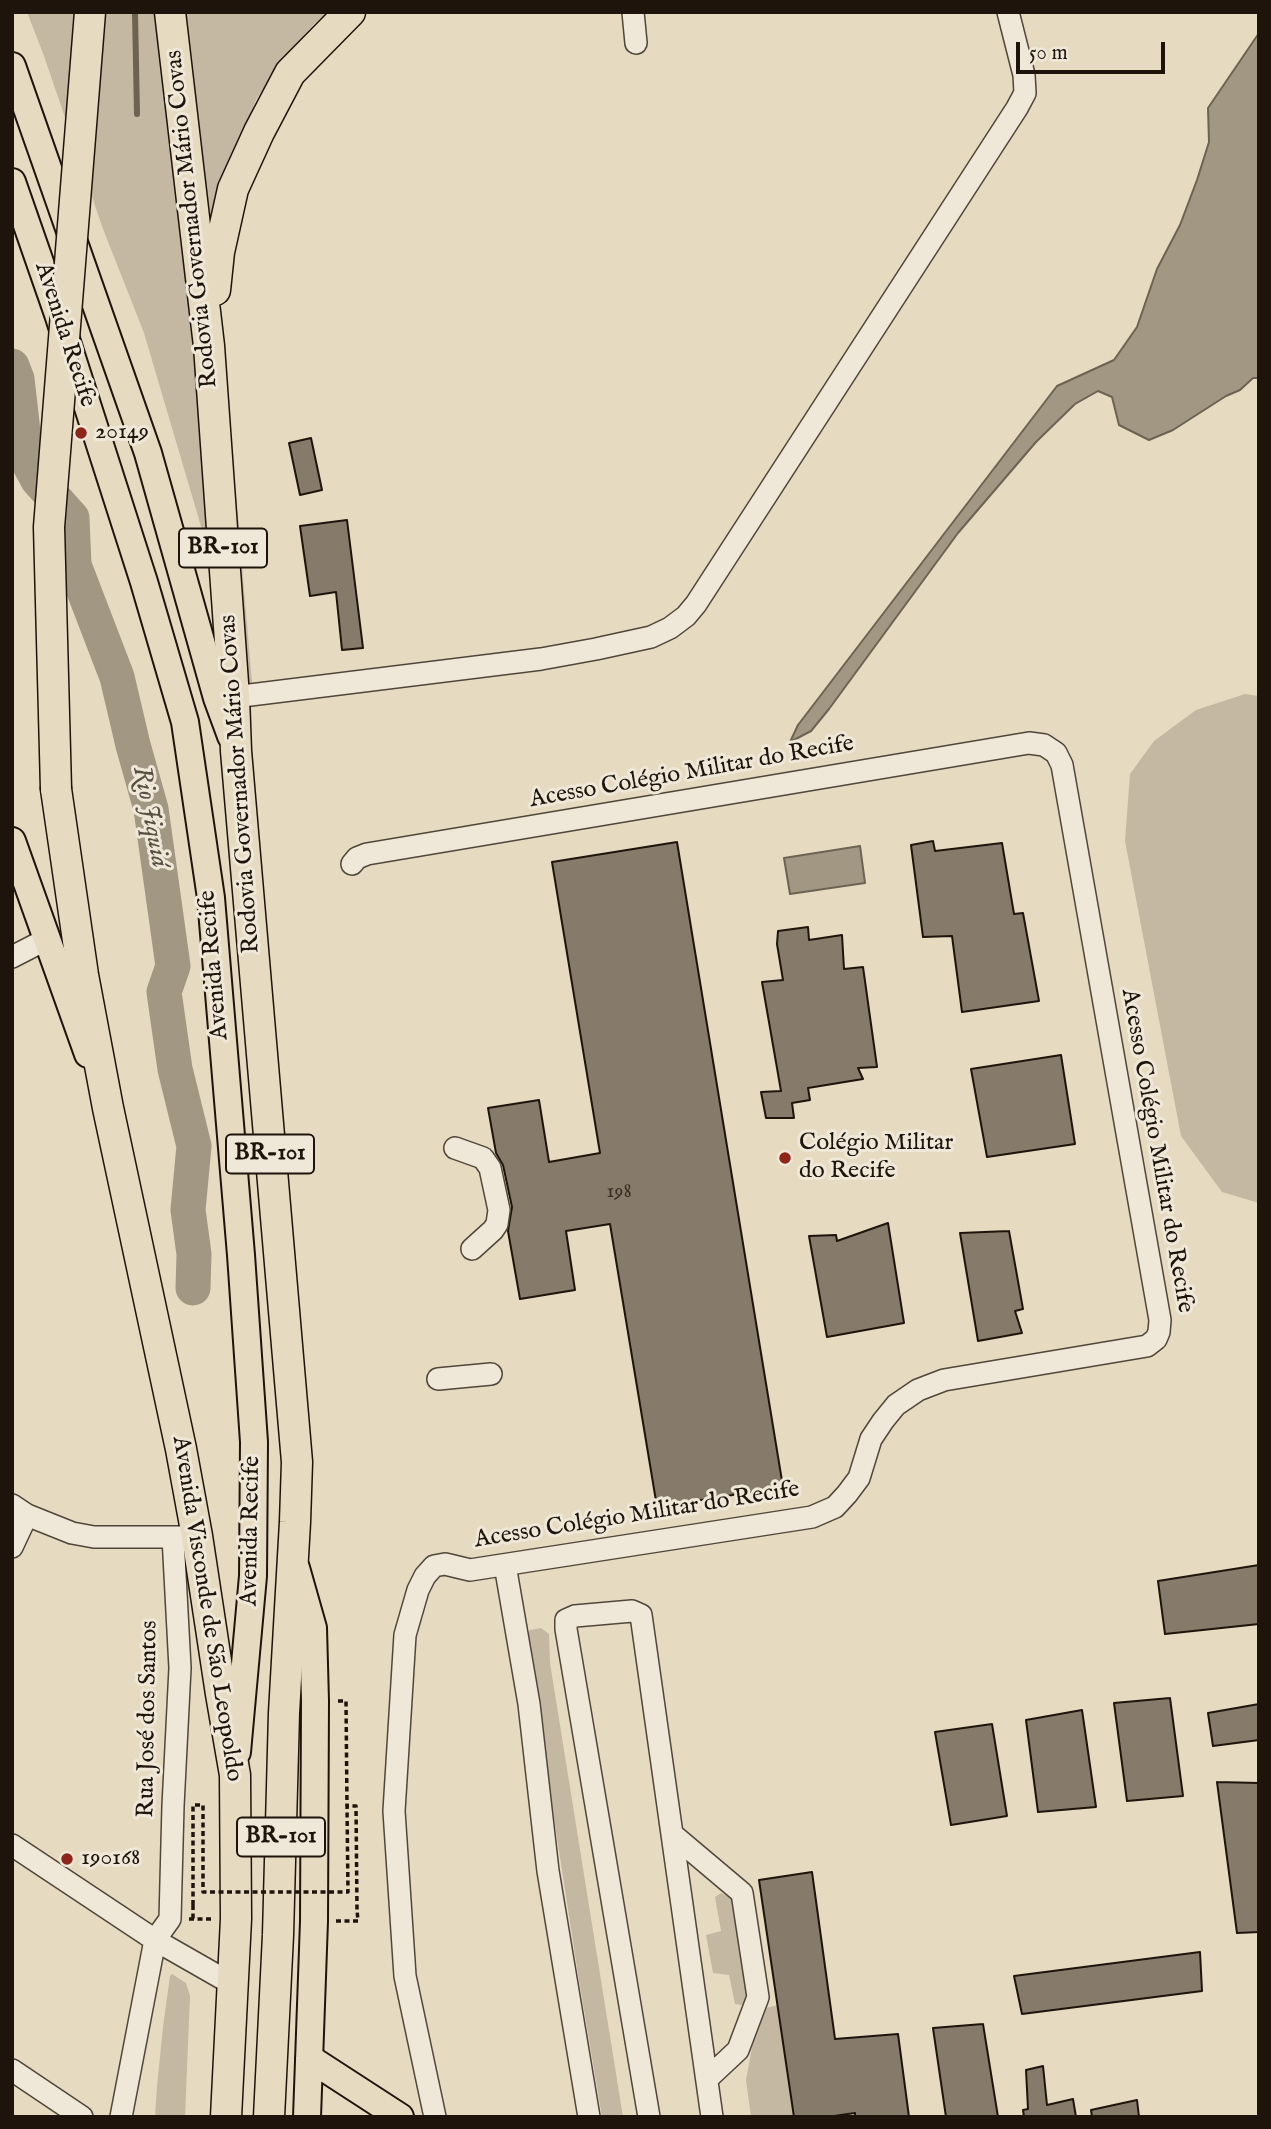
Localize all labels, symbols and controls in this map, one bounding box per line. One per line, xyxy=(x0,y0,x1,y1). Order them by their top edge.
scale bar xyxy=(1019,28,1168,72)
text: 50 m xyxy=(1029,40,1068,67)
street label: Rodovia Governador Mário Covas xyxy=(161,49,225,389)
street label: Avenida Recife xyxy=(27,259,101,411)
place label: 20149 xyxy=(95,419,149,447)
marker: 20149 xyxy=(73,425,89,441)
road number: BR-101 xyxy=(179,528,267,568)
street label: Rodovia Governador Mário Covas xyxy=(215,614,267,954)
street label: Acesso Colégio Militar do Recife xyxy=(528,730,856,816)
water label: Rio Jiquiá xyxy=(124,764,174,870)
street label: Avenida Recife xyxy=(194,889,236,1041)
street label: Acesso Colégio Militar do Recife xyxy=(1113,987,1199,1315)
place label: Colégio Militar do Recife xyxy=(799,1130,953,1186)
road number: BR-101 xyxy=(226,1134,314,1174)
marker: Colégio Militar do Recife xyxy=(777,1150,793,1166)
house number: 198 xyxy=(606,1180,632,1206)
street label: Avenida Visconde de São Leopoldo xyxy=(164,1434,248,1784)
street label: Avenida Recife xyxy=(236,1456,268,1606)
street label: Acesso Colégio Militar do Recife xyxy=(472,1476,802,1556)
street label: Rua José dos Santos xyxy=(133,1620,165,1818)
road number: BR-101 xyxy=(237,1818,325,1856)
place label: 190168 xyxy=(81,1845,141,1873)
marker: 190168 xyxy=(59,1851,75,1867)

